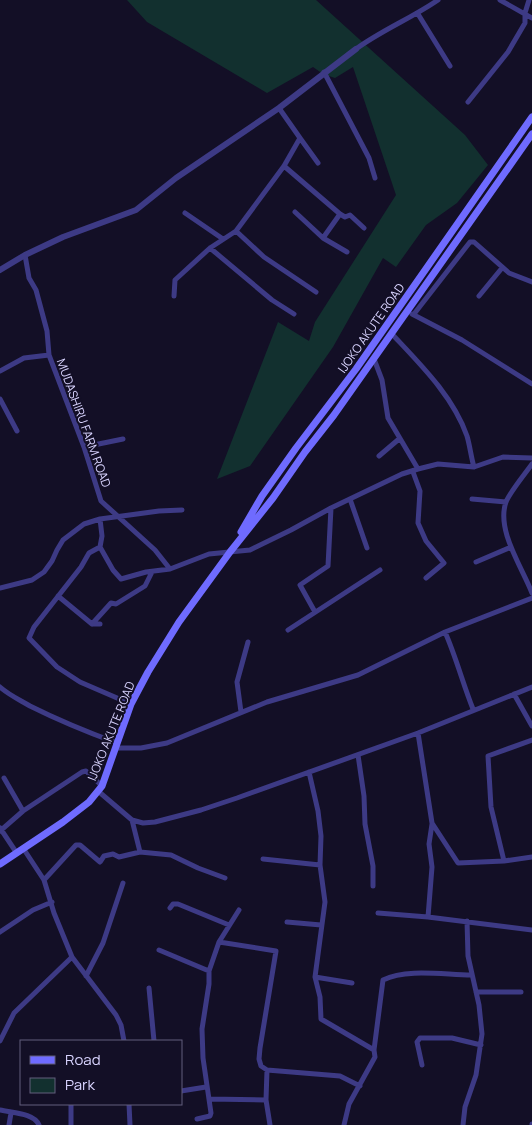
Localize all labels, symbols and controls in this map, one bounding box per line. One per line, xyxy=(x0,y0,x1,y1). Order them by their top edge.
street label: IJOKO AKUTE ROAD xyxy=(334,280,408,376)
street label: MUDASHIRU FARM ROAD xyxy=(53,356,115,490)
street label: IJOKO AKUTE ROAD xyxy=(83,679,139,783)
legend xyxy=(20,1040,182,1105)
text: Road xyxy=(65,1049,101,1070)
text: Park xyxy=(65,1074,95,1095)

